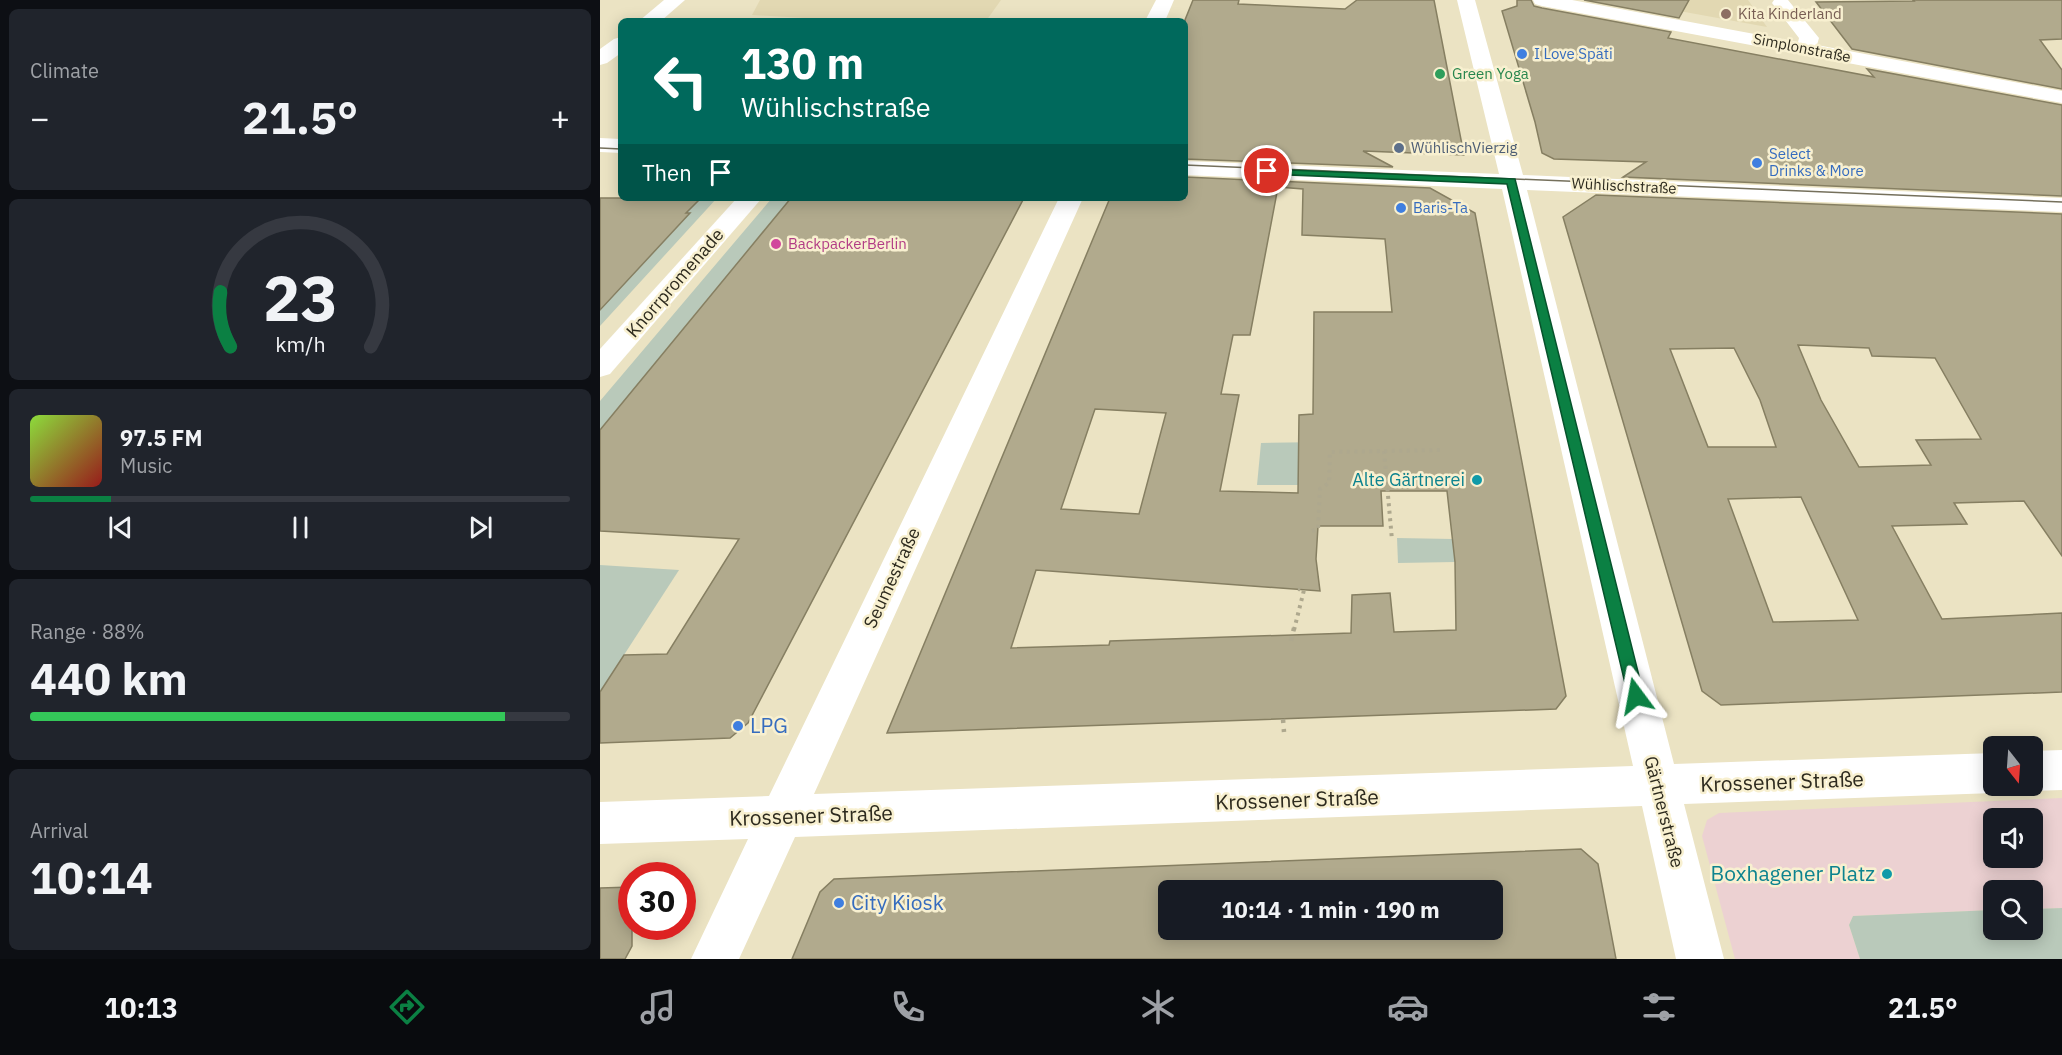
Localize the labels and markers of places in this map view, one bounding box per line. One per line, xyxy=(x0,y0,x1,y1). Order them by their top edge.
place label: Kita Kinderland xyxy=(1738,4,1842,23)
marker: Kita Kinderland xyxy=(1719,7,1733,21)
place label: I Love Späti xyxy=(1534,44,1613,63)
marker: I Love Späti xyxy=(1515,47,1529,61)
place label: Green Yoga xyxy=(1452,64,1529,83)
marker: Green Yoga xyxy=(1433,67,1447,81)
place label: WühlischVierzig xyxy=(1411,138,1517,157)
marker: WühlischVierzig xyxy=(1392,141,1406,155)
place label: Select Drinks & More xyxy=(1769,144,1864,180)
pin xyxy=(1241,145,1292,196)
marker: Select Drinks & More xyxy=(1750,156,1764,170)
place label: Baris-Ta xyxy=(1413,198,1468,217)
marker: Baris-Ta xyxy=(1394,201,1408,215)
place label: BackpackerBerlin xyxy=(788,234,907,253)
marker: BackpackerBerlin xyxy=(769,237,783,251)
place label: Alte Gärtnerei xyxy=(1352,468,1465,491)
marker: Alte Gärtnerei xyxy=(1470,473,1484,487)
place label: LPG xyxy=(750,711,788,739)
marker: LPG xyxy=(731,719,745,733)
place label: Boxhagener Platz xyxy=(1711,859,1875,887)
marker: Boxhagener Platz xyxy=(1880,867,1894,881)
place label: City Kiosk xyxy=(851,888,944,916)
marker: City Kiosk xyxy=(832,896,846,910)

